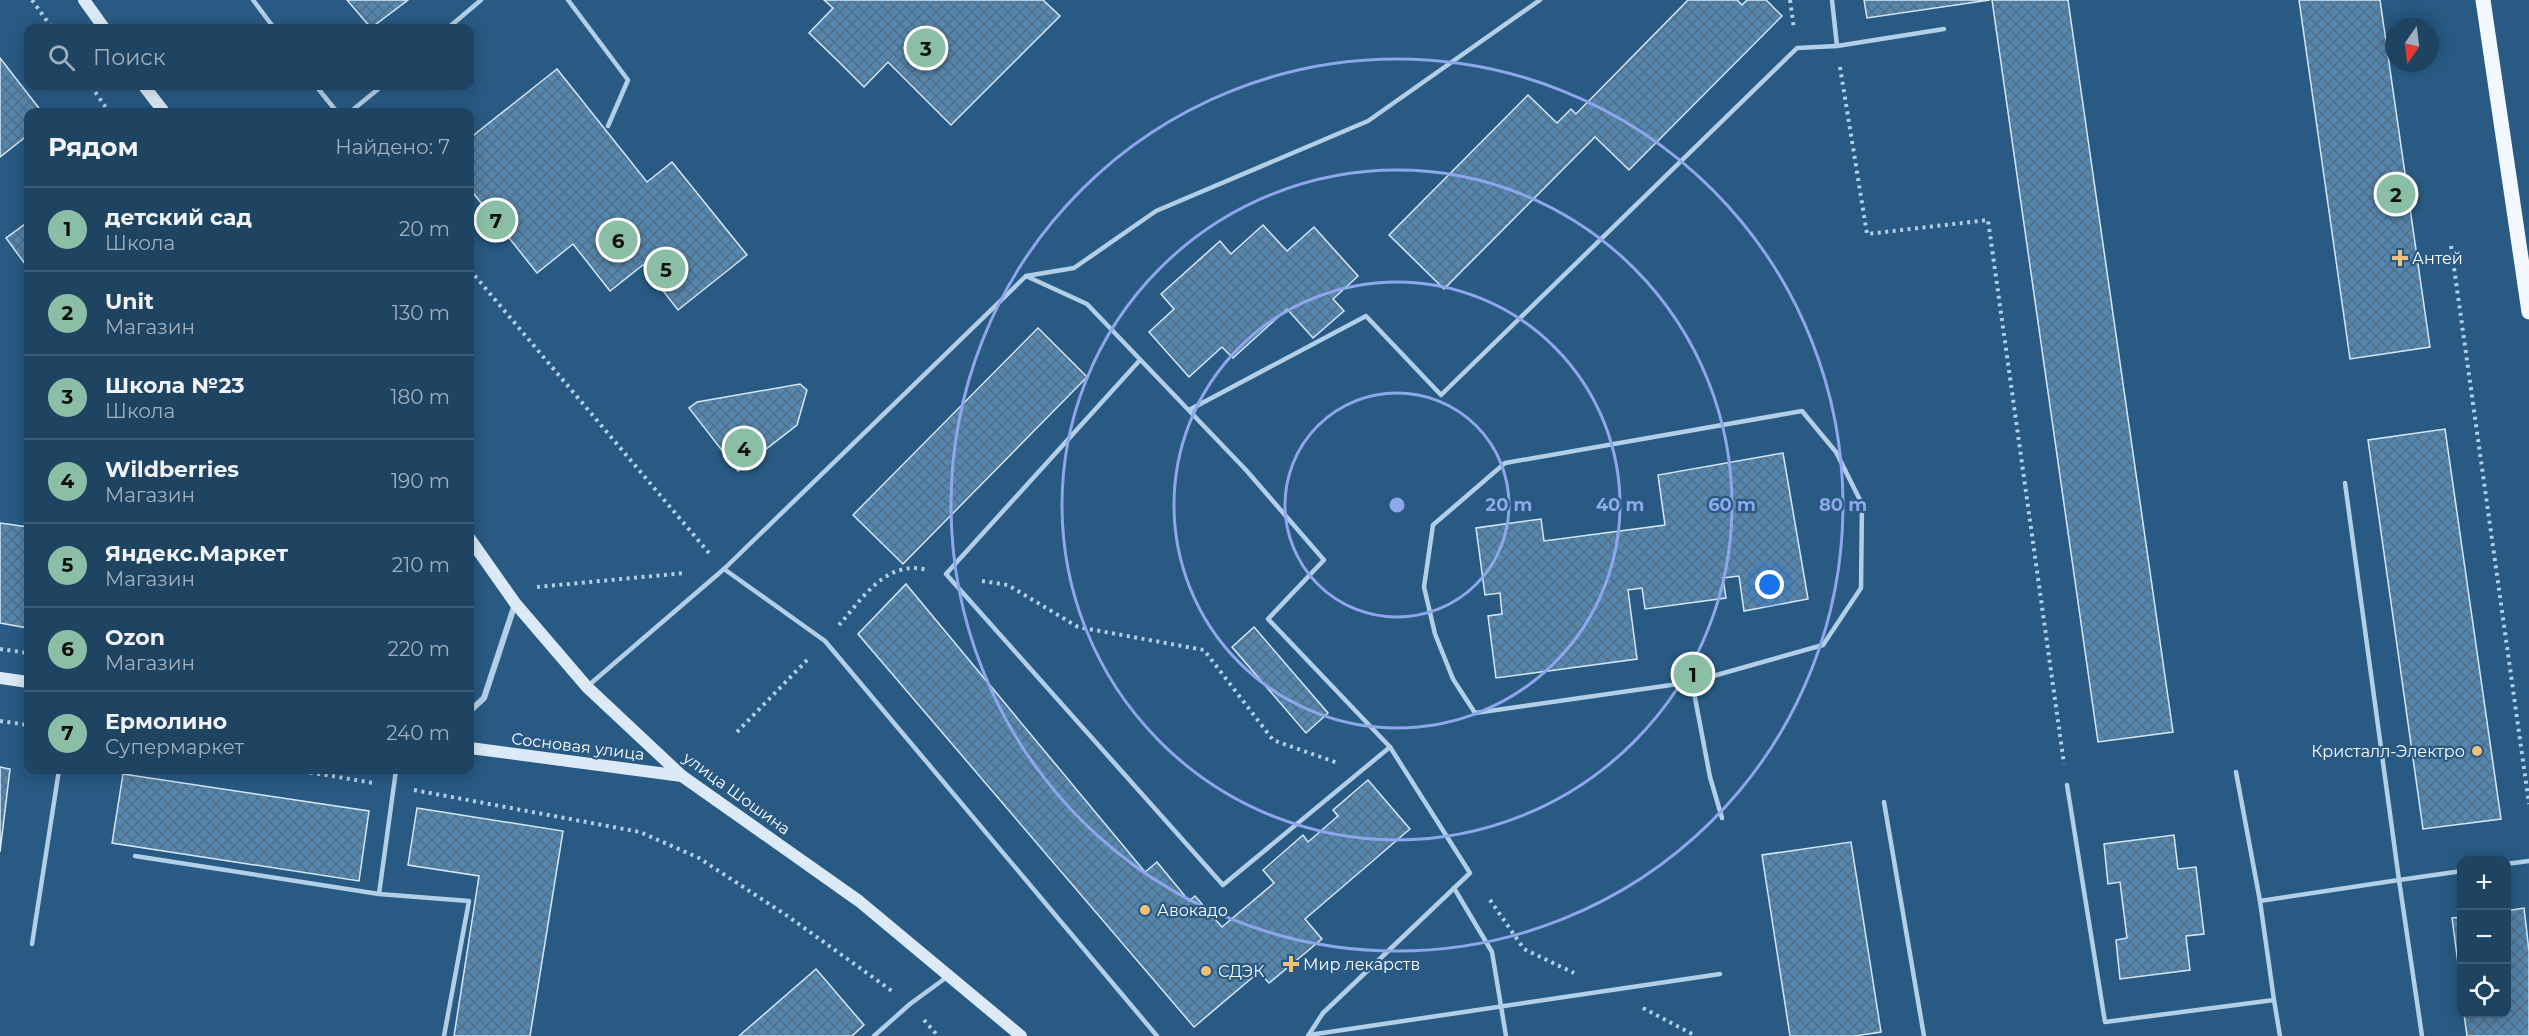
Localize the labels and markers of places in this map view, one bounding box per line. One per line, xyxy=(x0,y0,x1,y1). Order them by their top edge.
pin: 3 xyxy=(906,26,946,70)
pin: 2 xyxy=(2376,172,2416,216)
pin: 7 xyxy=(476,198,516,242)
pin: 6 xyxy=(598,218,638,262)
pin: 5 xyxy=(646,246,686,292)
place label: Антей xyxy=(2412,249,2463,268)
marker: Антей xyxy=(2393,251,2407,265)
pin: 4 xyxy=(724,426,764,470)
centre of rings xyxy=(1387,495,1407,515)
pin: 1 xyxy=(1674,652,1712,696)
place label: Кристалл-Электро xyxy=(2311,742,2465,761)
marker: Кристалл-Электро xyxy=(2470,744,2484,758)
place label: Авокадо xyxy=(1157,901,1228,920)
marker: Авокадо xyxy=(1138,903,1152,917)
place label: Мир лекарств xyxy=(1303,955,1420,974)
marker: Мир лекарств xyxy=(1284,957,1298,971)
place label: СДЭК xyxy=(1218,962,1264,981)
marker: СДЭК xyxy=(1199,964,1213,978)

